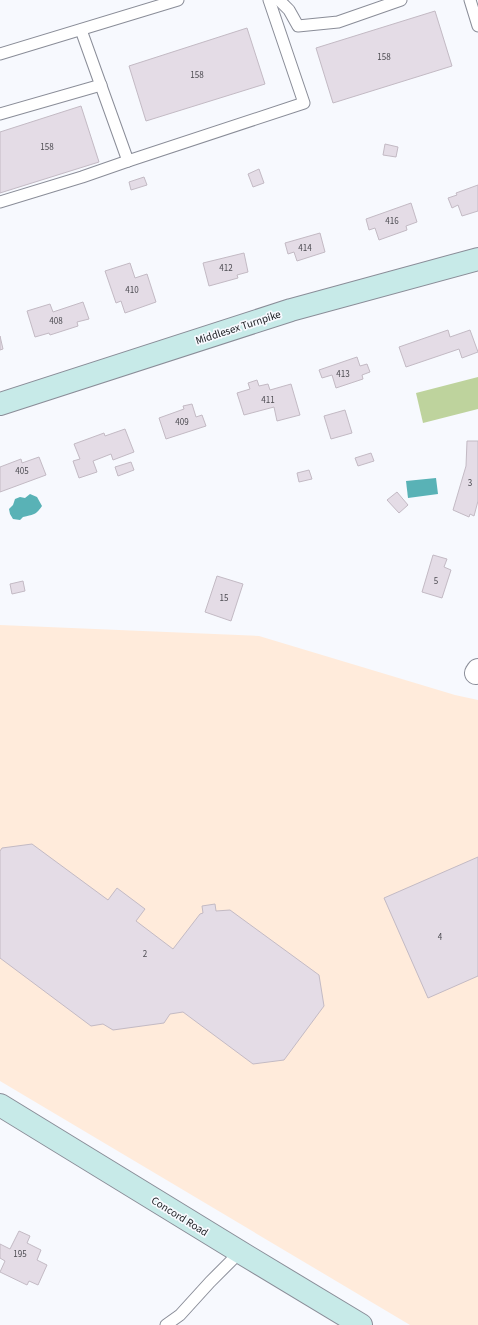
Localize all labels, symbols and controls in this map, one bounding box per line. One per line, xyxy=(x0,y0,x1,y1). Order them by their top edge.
house number: 158 xyxy=(377,51,391,64)
house number: 158 xyxy=(190,69,204,82)
house number: 158 xyxy=(40,141,54,154)
house number: 416 xyxy=(385,215,399,228)
house number: 414 xyxy=(298,242,312,255)
house number: 412 xyxy=(219,262,233,275)
house number: 410 xyxy=(125,284,139,297)
street label: Middlesex Turnpike xyxy=(194,306,283,348)
house number: 408 xyxy=(49,315,63,328)
house number: 413 xyxy=(336,368,350,381)
house number: 411 xyxy=(261,394,275,407)
house number: 409 xyxy=(175,416,189,429)
house number: 405 xyxy=(15,465,29,478)
house number: 3 xyxy=(468,477,473,490)
house number: 5 xyxy=(434,575,439,588)
house number: 15 xyxy=(220,592,229,605)
house number: 4 xyxy=(438,931,443,944)
house number: 2 xyxy=(143,948,148,961)
street label: Concord Road xyxy=(148,1193,211,1240)
house number: 195 xyxy=(13,1248,27,1261)

